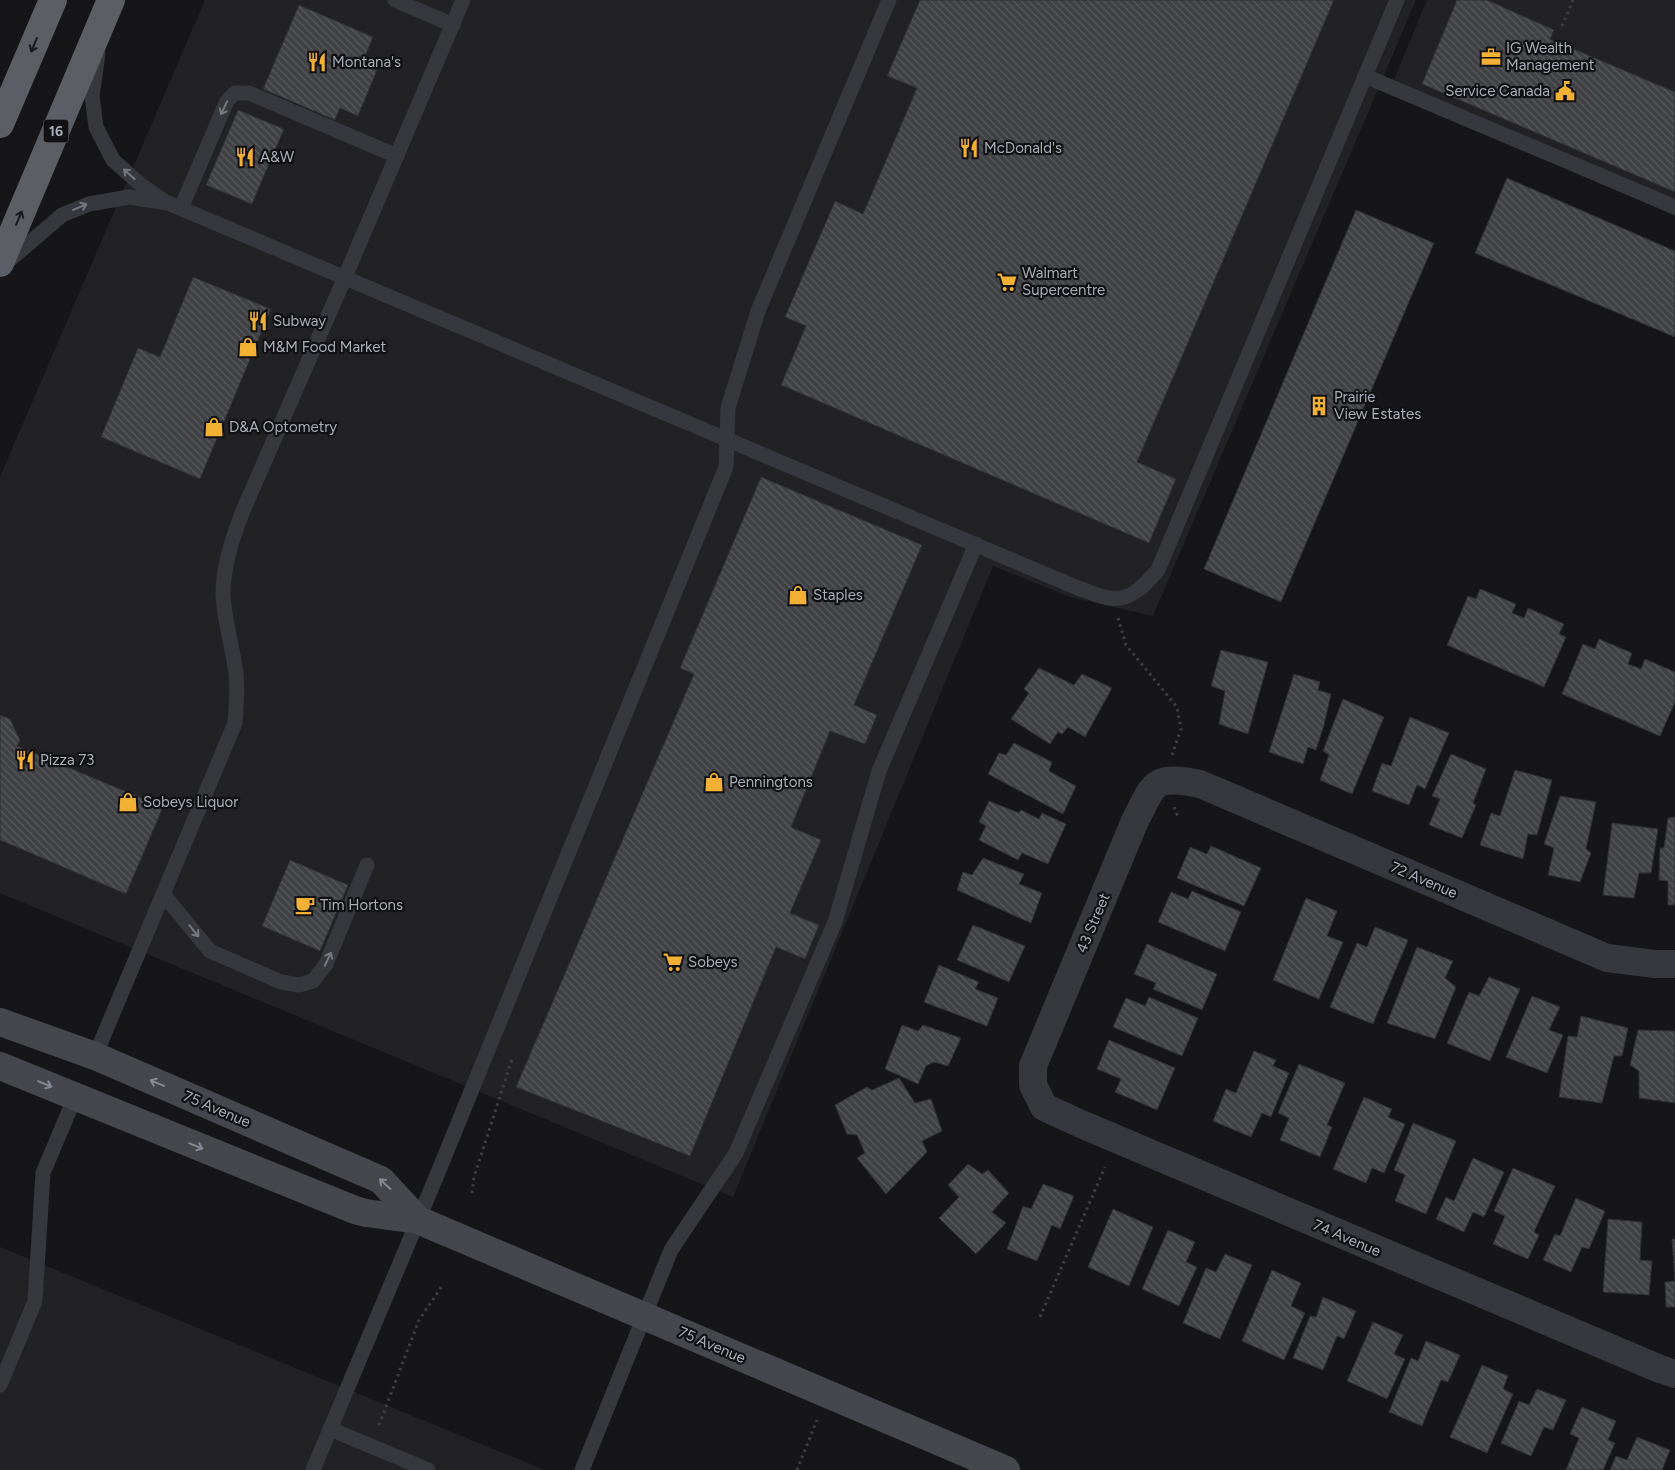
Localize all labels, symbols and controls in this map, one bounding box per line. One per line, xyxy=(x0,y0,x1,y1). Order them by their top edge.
one-way arrow xyxy=(29,37,39,52)
place label: IG Wealth Management xyxy=(1506,39,1595,74)
office icon: IG Wealth Management xyxy=(1480,46,1502,68)
restaurant icon: Montana's xyxy=(306,51,328,73)
place label: Montana's xyxy=(332,53,401,71)
public building icon: Service Canada xyxy=(1554,80,1576,102)
place label: Service Canada xyxy=(1445,82,1550,100)
one-way arrow xyxy=(219,100,229,115)
road number: 16 xyxy=(44,120,68,142)
restaurant icon: McDonald's xyxy=(958,137,980,159)
place label: McDonald's xyxy=(984,139,1062,157)
restaurant icon: A&W xyxy=(234,146,256,168)
place label: A&W xyxy=(260,148,295,166)
one-way arrow xyxy=(122,168,135,180)
one-way arrow xyxy=(72,202,87,212)
one-way arrow xyxy=(15,211,24,226)
place label: Walmart Supercentre xyxy=(1022,264,1105,299)
supermarket icon: Walmart Supercentre xyxy=(996,271,1018,293)
restaurant icon: Subway xyxy=(247,310,269,332)
place label: Subway xyxy=(273,312,326,330)
shop icon: M&M Food Market xyxy=(237,336,259,358)
place label: M&M Food Market xyxy=(263,338,386,356)
place label: Prairie View Estates xyxy=(1334,388,1421,423)
building icon: Prairie View Estates xyxy=(1308,395,1330,417)
shop icon: D&A Optometry xyxy=(203,416,225,438)
place label: D&A Optometry xyxy=(229,418,337,436)
shop icon: Staples xyxy=(787,584,809,606)
place label: Staples xyxy=(813,586,863,604)
restaurant icon: Pizza 73 xyxy=(14,749,36,771)
place label: Pizza 73 xyxy=(40,751,94,769)
shop icon: Penningtons xyxy=(703,771,725,793)
place label: Penningtons xyxy=(729,773,813,791)
shop icon: Sobeys Liquor xyxy=(117,791,139,813)
place label: Sobeys Liquor xyxy=(143,793,238,811)
street label: 72 Avenue xyxy=(1388,858,1460,902)
street label: 43 Street xyxy=(1072,890,1114,956)
cafe icon: Tim Hortons xyxy=(294,894,316,916)
place label: Tim Hortons xyxy=(320,896,403,914)
one-way arrow xyxy=(188,925,199,938)
supermarket icon: Sobeys xyxy=(662,951,684,973)
one-way arrow xyxy=(323,952,333,967)
place label: Sobeys xyxy=(688,953,738,971)
one-way arrow xyxy=(150,1077,165,1087)
one-way arrow xyxy=(37,1080,52,1090)
street label: 75 Avenue xyxy=(181,1087,253,1131)
one-way arrow xyxy=(188,1142,203,1151)
one-way arrow xyxy=(379,1178,391,1190)
street label: 74 Avenue xyxy=(1310,1216,1384,1260)
street label: 75 Avenue xyxy=(676,1323,748,1367)

